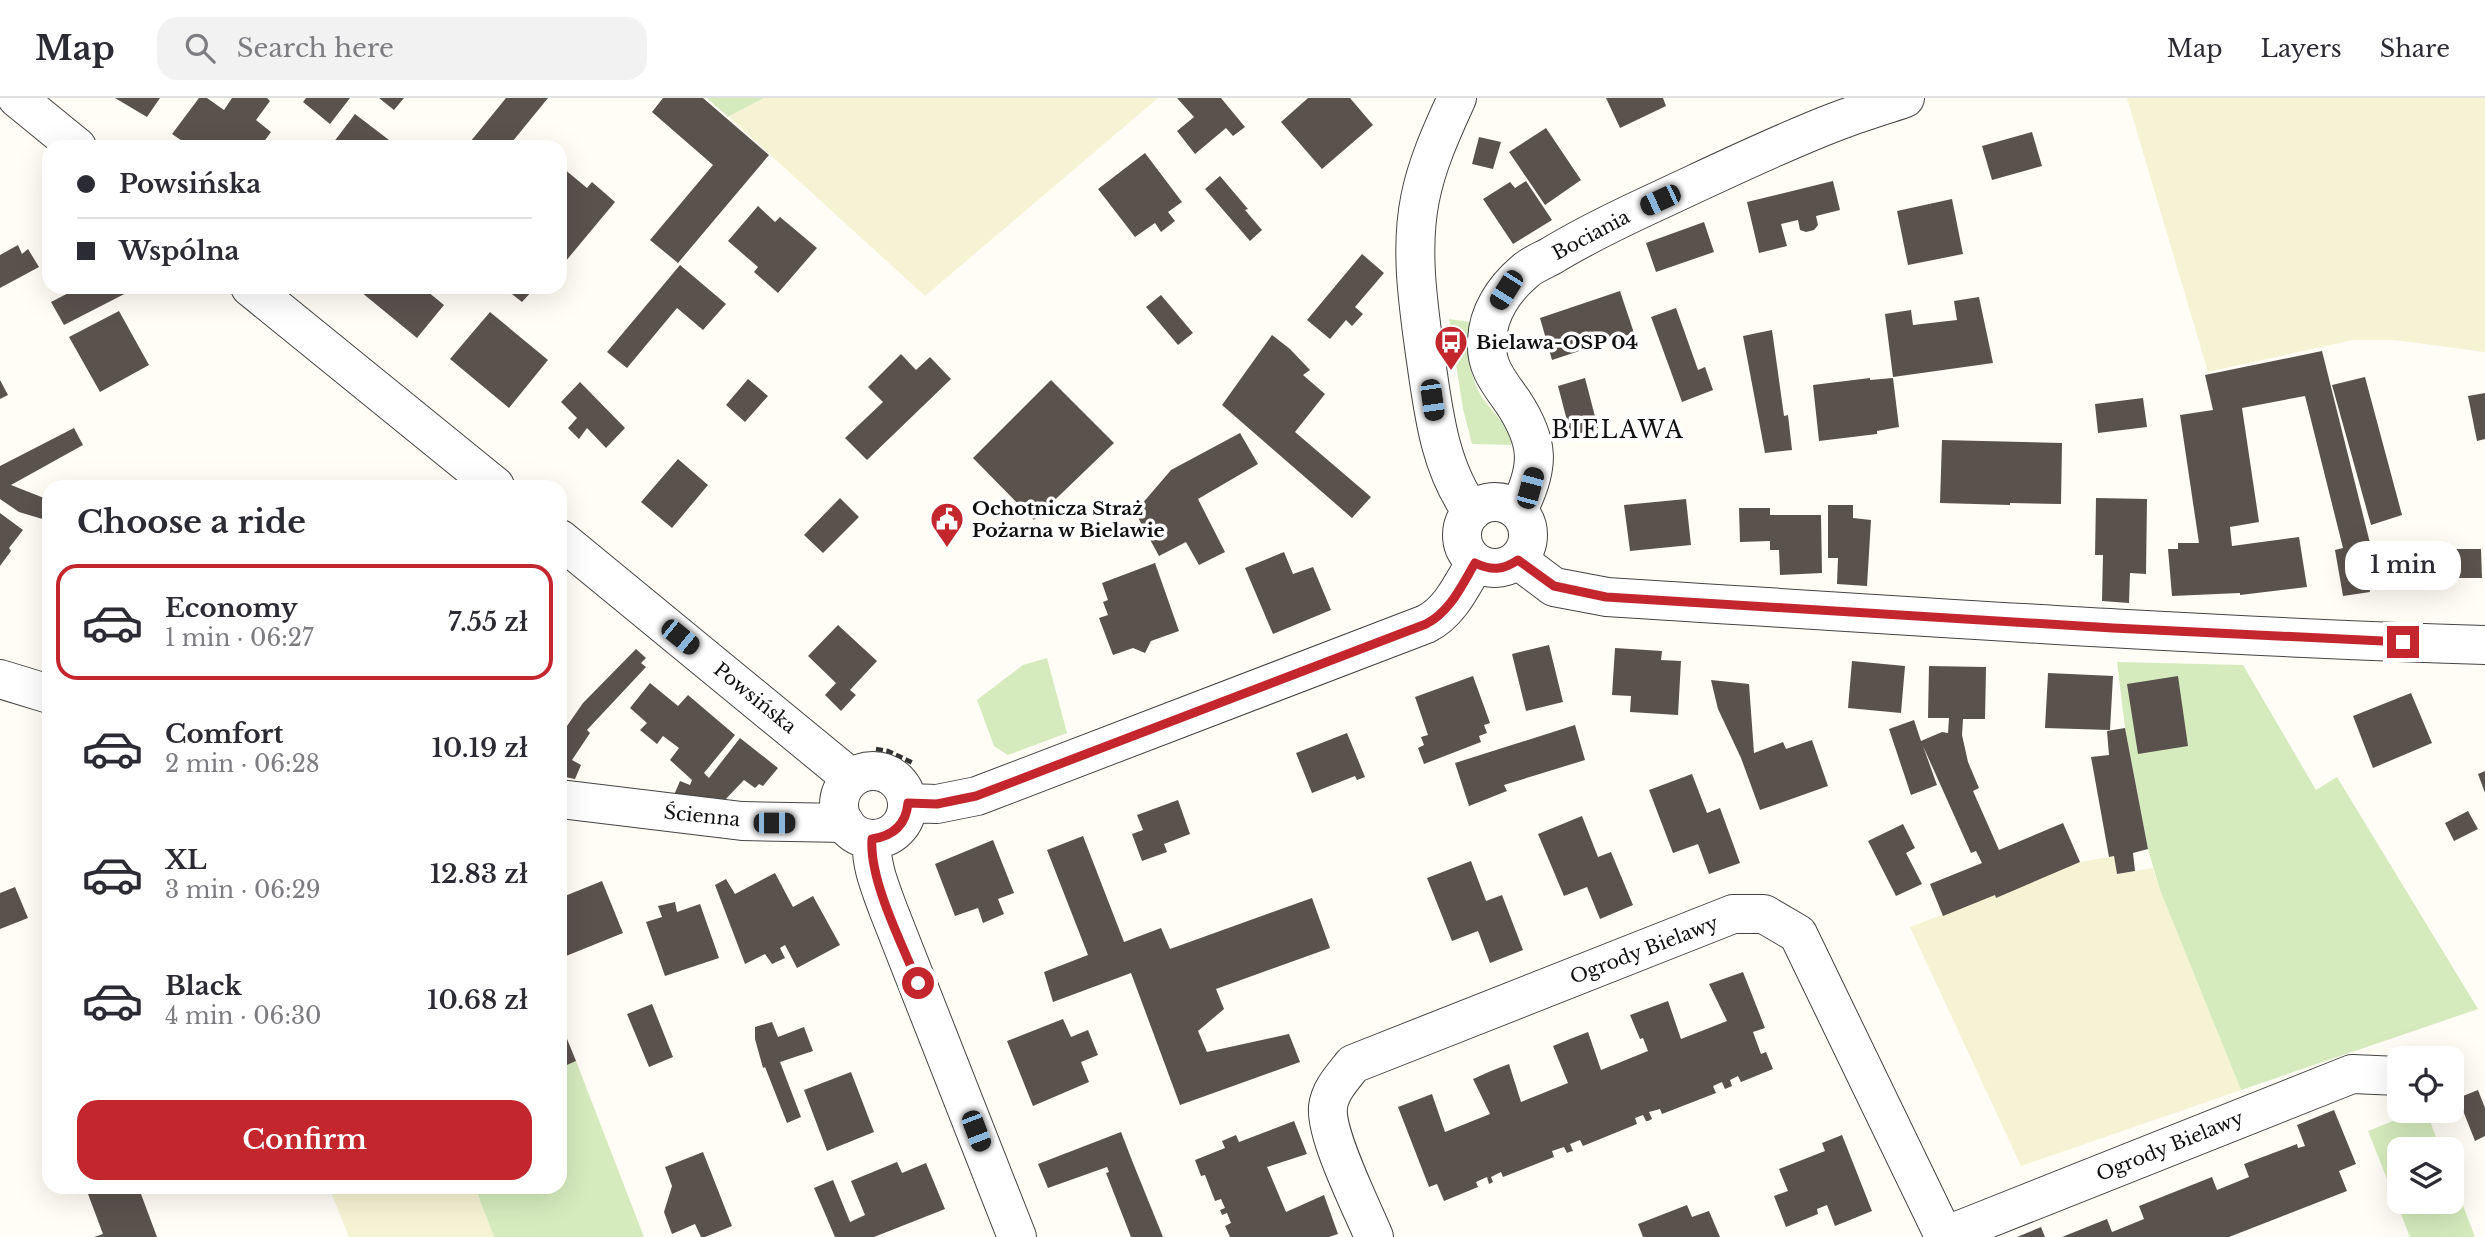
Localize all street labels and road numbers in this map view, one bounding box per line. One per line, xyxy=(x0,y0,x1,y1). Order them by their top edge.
street label: Bociania xyxy=(1548,205,1634,265)
street label: Powsińska xyxy=(709,658,801,739)
street label: Ścienna xyxy=(663,801,742,831)
street label: Ogrody Bielawy xyxy=(1567,911,1721,989)
street label: Ogrody Bielawy xyxy=(2093,1106,2247,1186)

